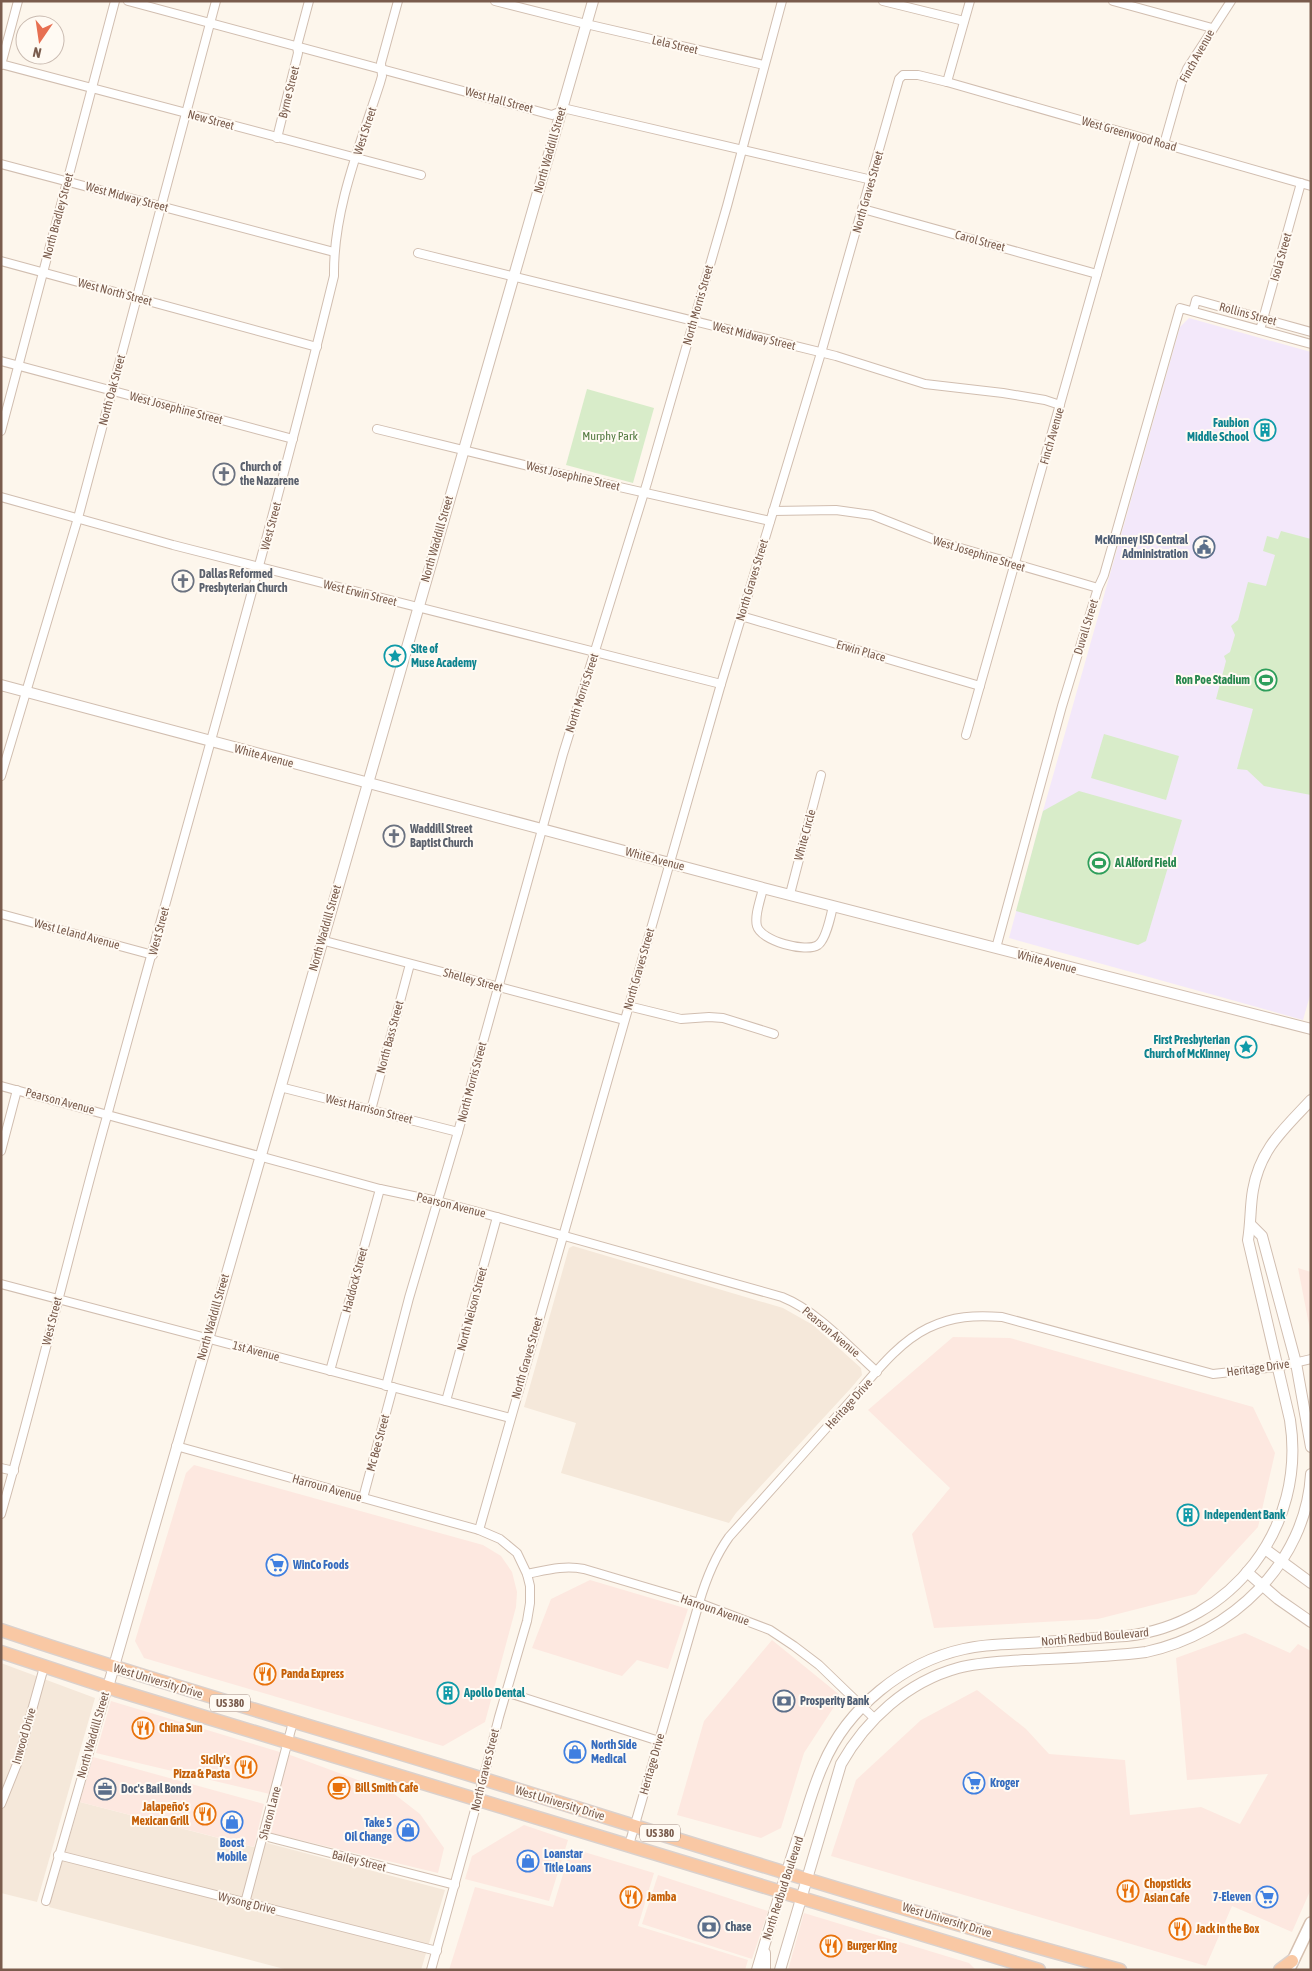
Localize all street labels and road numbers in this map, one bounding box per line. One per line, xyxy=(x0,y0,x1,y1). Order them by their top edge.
street label: Finch Avenue xyxy=(1177,27,1217,85)
street label: Lela Street xyxy=(651,33,700,57)
street label: Byrne Street xyxy=(276,64,302,120)
street label: West Hall Street xyxy=(463,84,535,116)
street label: West Street xyxy=(351,105,379,157)
street label: North Waddill Street xyxy=(531,105,569,195)
street label: New Street xyxy=(186,107,236,133)
street label: West Greenwood Road xyxy=(1080,114,1178,154)
street label: North Graves Street xyxy=(850,149,887,235)
street label: North Bradley Street xyxy=(40,171,76,261)
street label: West Midway Street xyxy=(84,179,170,215)
street label: Carol Street xyxy=(953,228,1007,255)
street label: Isola Street xyxy=(1267,231,1295,283)
street label: North Morris Street xyxy=(680,263,716,347)
street label: West North Street xyxy=(76,275,154,309)
street label: Rollins Street xyxy=(1218,300,1279,329)
street label: West Midway Street xyxy=(711,319,798,353)
street label: North Oak Street xyxy=(96,352,128,427)
street label: West Josephine Street xyxy=(128,389,225,427)
street label: Finch Avenue xyxy=(1037,406,1067,466)
street label: West Josephine Street xyxy=(525,458,622,494)
street label: North Waddill Street xyxy=(418,494,456,584)
street label: West Street xyxy=(258,500,284,552)
street label: West Josephine Street xyxy=(931,533,1027,575)
street label: North Graves Street xyxy=(733,537,771,623)
street label: West Erwin Street xyxy=(322,577,399,609)
street label: Duvall Street xyxy=(1071,597,1101,656)
street label: Erwin Place xyxy=(835,637,887,665)
street label: North Morris Street xyxy=(563,651,602,735)
street label: White Avenue xyxy=(233,741,295,771)
street label: White Circle xyxy=(791,808,819,862)
street label: White Avenue xyxy=(624,844,686,874)
street label: North Waddill Street xyxy=(306,883,344,973)
street label: West Street xyxy=(146,905,172,957)
street label: West Leland Avenue xyxy=(33,916,121,952)
street label: North Graves Street xyxy=(621,926,658,1012)
street label: White Avenue xyxy=(1016,947,1078,977)
street label: Shelley Street xyxy=(442,965,505,995)
street label: North Bass Street xyxy=(374,999,407,1075)
street label: North Morris Street xyxy=(455,1040,490,1124)
street label: Pearson Avenue xyxy=(24,1085,96,1117)
street label: West Harrison Street xyxy=(324,1091,414,1127)
street label: Pearson Avenue xyxy=(415,1190,487,1220)
street label: Haddock Street xyxy=(340,1245,371,1314)
street label: North Nelson Street xyxy=(454,1265,490,1353)
street label: North Waddill Street xyxy=(194,1272,232,1362)
street label: West Street xyxy=(39,1295,65,1347)
street label: Pearson Avenue xyxy=(799,1304,863,1360)
street label: North Graves Street xyxy=(509,1315,546,1401)
street label: 1st Avenue xyxy=(231,1338,281,1364)
street label: Heritage Drive xyxy=(1226,1357,1290,1379)
street label: Heritage Drive xyxy=(823,1376,875,1432)
street label: Mc Bee Street xyxy=(364,1412,392,1473)
street label: Harroun Avenue xyxy=(291,1471,363,1505)
street label: Harroun Avenue xyxy=(679,1592,751,1628)
street label: North Redbud Boulevard xyxy=(1041,1625,1149,1649)
street label: West University Drive xyxy=(112,1661,204,1701)
street label: North Waddill Street xyxy=(74,1690,112,1780)
road number: US 380 xyxy=(210,1695,250,1712)
street label: Inwood Drive xyxy=(9,1706,39,1766)
street label: North Graves Street xyxy=(468,1727,502,1813)
street label: Heritage Drive xyxy=(637,1732,667,1796)
street label: West University Drive xyxy=(514,1783,606,1823)
street label: Sharon Lane xyxy=(256,1785,284,1841)
road number: US 380 xyxy=(640,1825,680,1842)
street label: North Redbud Boulevard xyxy=(760,1834,806,1942)
street label: Bailey Street xyxy=(330,1848,388,1875)
street label: Wysong Drive xyxy=(216,1889,278,1917)
street label: West University Drive xyxy=(901,1900,993,1940)

